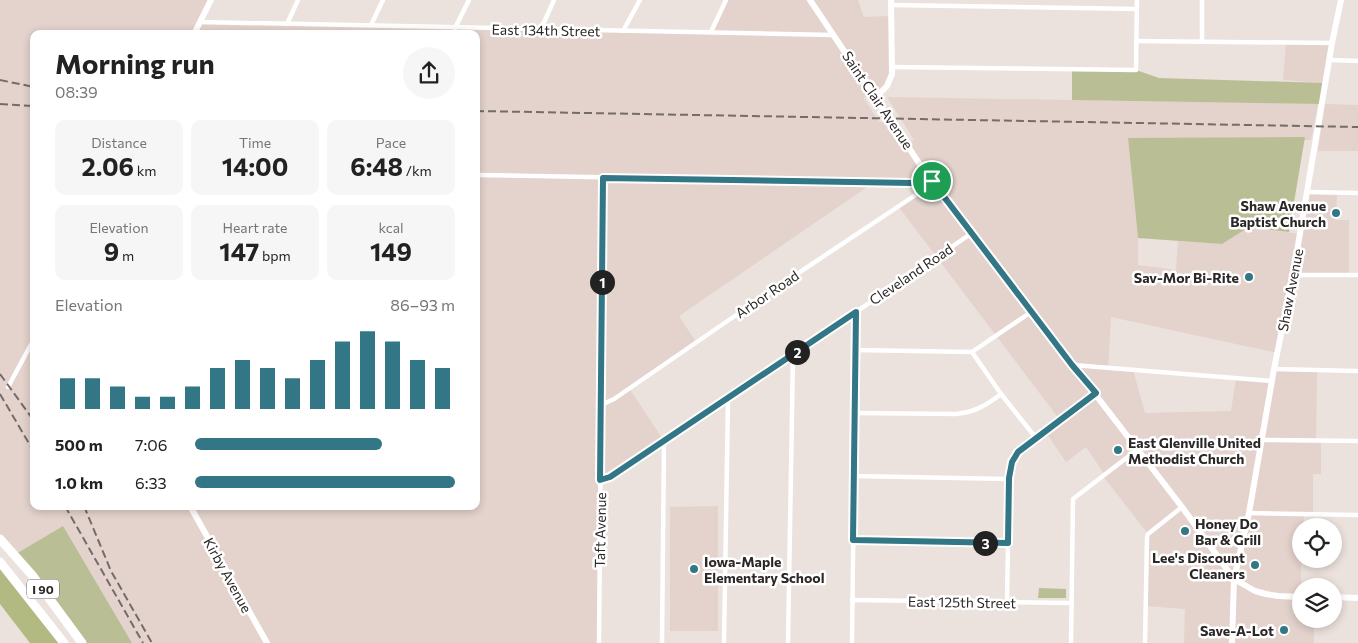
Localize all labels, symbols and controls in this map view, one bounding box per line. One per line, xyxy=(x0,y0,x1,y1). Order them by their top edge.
street label: East 134th Street xyxy=(491,21,601,39)
text: Morning run xyxy=(55,46,215,80)
button: share xyxy=(403,47,455,99)
street label: Saint Clair Avenue xyxy=(839,48,917,152)
text: 08:39 xyxy=(55,82,98,101)
text: Distance xyxy=(91,134,147,151)
text: Time xyxy=(239,134,271,151)
text: Pace xyxy=(376,134,406,151)
text: 2.06 xyxy=(81,151,134,181)
text: 14:00 xyxy=(222,151,288,181)
text: 6:48 xyxy=(350,151,403,181)
pin xyxy=(911,160,953,202)
text: km xyxy=(134,162,157,179)
text: /km xyxy=(403,162,432,179)
icon: arrive xyxy=(918,167,946,195)
place label: Shaw Avenue Baptist Church xyxy=(1230,197,1326,230)
marker: Shaw Avenue Baptist Church xyxy=(1330,207,1342,219)
text: Elevation xyxy=(89,219,149,236)
text: Heart rate xyxy=(222,219,288,236)
text: kcal xyxy=(378,219,404,236)
text: 9 xyxy=(104,236,119,266)
text: 147 xyxy=(219,236,259,266)
text: 149 xyxy=(370,236,412,266)
street label: Cleveland Road xyxy=(866,240,956,308)
text: m xyxy=(119,247,134,264)
text: bpm xyxy=(259,247,291,264)
street label: Shaw Avenue xyxy=(1274,247,1306,333)
street label: Arbor Road xyxy=(732,267,802,321)
place label: Sav-Mor Bi-Rite xyxy=(1134,269,1239,286)
pin: 1 xyxy=(590,270,614,294)
marker: Sav-Mor Bi-Rite xyxy=(1243,271,1255,283)
text: 1 xyxy=(599,274,606,291)
text: Elevation xyxy=(55,295,123,314)
text: 86–93 m xyxy=(390,295,455,314)
pin: 2 xyxy=(784,340,810,364)
text: 2 xyxy=(794,344,801,361)
place label: East Glenville United Methodist Church xyxy=(1128,434,1261,467)
text: 500 m xyxy=(55,435,103,454)
text: 7:06 xyxy=(135,435,167,454)
marker: East Glenville United Methodist Church xyxy=(1112,444,1124,456)
text: 1.0 km xyxy=(55,473,103,492)
text: 6:33 xyxy=(135,473,167,492)
street label: Taft Avenue xyxy=(591,492,609,568)
place label: Honey Do Bar & Grill xyxy=(1195,515,1261,548)
map controls xyxy=(1292,518,1342,628)
button: locate xyxy=(1292,518,1342,568)
marker: Honey Do Bar & Grill xyxy=(1179,525,1191,537)
pin: 3 xyxy=(972,530,998,556)
street label: Kirby Avenue xyxy=(200,534,256,616)
text: 3 xyxy=(981,535,990,552)
place label: Lee's Discount Cleaners xyxy=(1152,549,1245,582)
place label: Iowa-Maple Elementary School xyxy=(704,553,824,586)
marker: Lee's Discount Cleaners xyxy=(1249,559,1261,571)
marker: Iowa-Maple Elementary School xyxy=(688,563,700,575)
button: layers xyxy=(1292,578,1342,628)
road number: I 90 xyxy=(27,580,59,598)
street label: East 125th Street xyxy=(908,593,1016,611)
place label: Save-A-Lot xyxy=(1200,622,1274,639)
marker: Save-A-Lot xyxy=(1278,624,1290,636)

